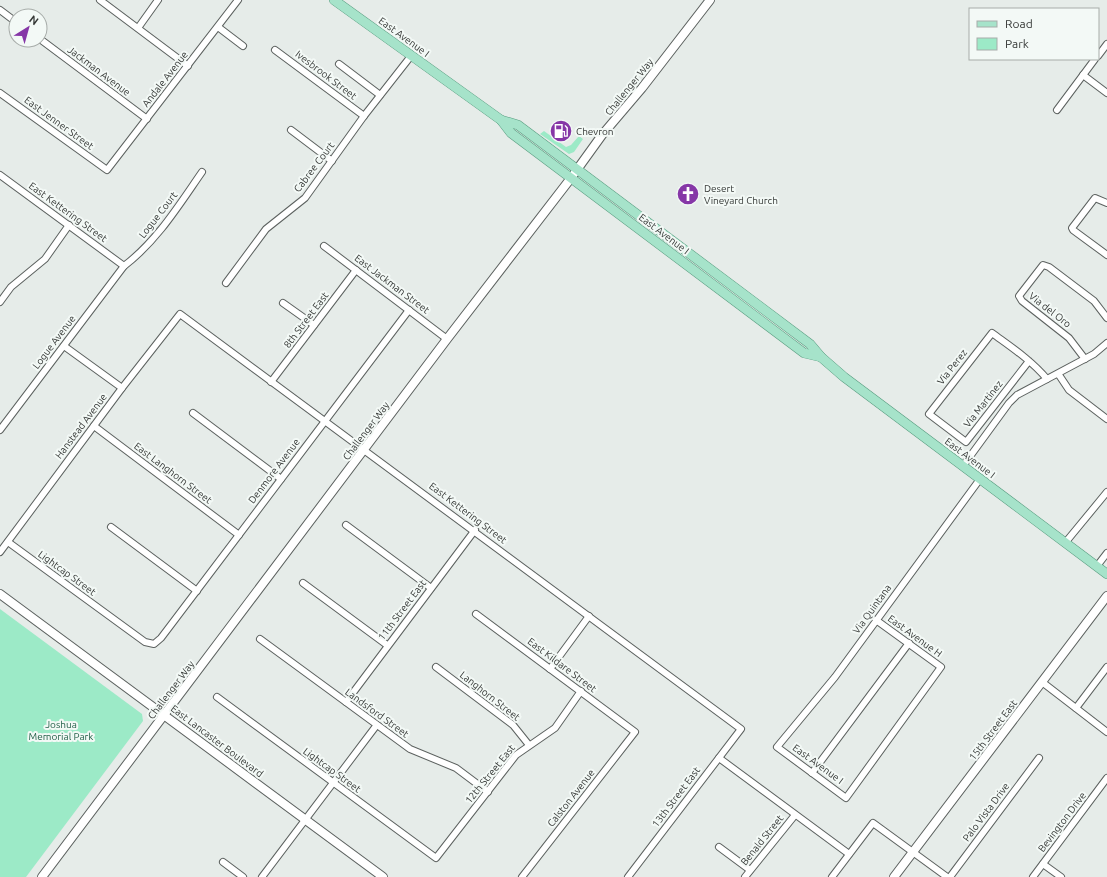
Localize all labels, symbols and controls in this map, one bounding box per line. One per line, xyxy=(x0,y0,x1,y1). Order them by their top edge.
north arrow xyxy=(8,8,48,48)
legend xyxy=(969,8,1099,60)
text: N xyxy=(27,13,41,27)
street label: East Avenue I xyxy=(377,15,431,59)
text: Road xyxy=(1005,17,1033,30)
text: Park xyxy=(1005,37,1029,50)
street label: Jackman Avenue xyxy=(66,44,132,98)
street label: Ivesbrook Street xyxy=(293,48,359,102)
street label: Andale Avenue xyxy=(140,49,190,109)
street label: Challenger Way xyxy=(603,56,655,118)
street label: East Jenner Street xyxy=(22,94,96,152)
fuel station icon: Chevron xyxy=(548,118,574,144)
place label: Chevron xyxy=(576,126,614,137)
street label: Cabree Court xyxy=(292,140,336,194)
street label: East Kettering Street xyxy=(27,180,109,244)
church icon: Desert Vineyard Church xyxy=(675,181,701,207)
place label: Desert Vineyard Church xyxy=(704,183,778,206)
street label: Logue Court xyxy=(137,190,179,240)
street label: East Avenue I xyxy=(637,212,691,256)
street label: East Jackman Street xyxy=(352,252,432,316)
street label: 8th Street East xyxy=(282,290,331,350)
street label: Via del Oro xyxy=(1027,290,1073,330)
street label: Logue Avenue xyxy=(30,313,78,371)
street label: Via Perez xyxy=(935,347,969,387)
street label: Via Martinez xyxy=(961,378,1005,430)
street label: Hanstead Avenue xyxy=(53,391,109,461)
street label: Challenger Way xyxy=(341,400,392,462)
street label: East Avenue I xyxy=(943,436,997,480)
street label: Denmore Avenue xyxy=(246,437,302,505)
street label: East Langhorn Street xyxy=(132,440,214,506)
street label: East Kettering Street xyxy=(427,480,509,546)
street label: Lightcap Street xyxy=(36,548,98,598)
street label: 11th Street East xyxy=(376,578,428,642)
street label: Via Quintana xyxy=(850,582,894,636)
street label: East Avenue H xyxy=(886,613,944,659)
street label: East Kildare Street xyxy=(525,636,599,694)
street label: Challenger Way xyxy=(146,659,197,721)
street label: Langhorn Street xyxy=(458,669,522,723)
street label: Landsford Street xyxy=(343,686,411,740)
street label: 15th Street East xyxy=(967,698,1019,762)
street label: East Lancaster Boulevard xyxy=(169,703,265,779)
park label: Joshua Memorial Park xyxy=(29,719,93,742)
street label: 12th Street East xyxy=(463,742,517,806)
street label: East Avenue I xyxy=(791,742,845,786)
street label: Lightcap Street xyxy=(301,745,363,795)
street label: 13th Street East xyxy=(650,765,702,829)
street label: Calston Avenue xyxy=(545,767,597,829)
street label: Palo Vista Drive xyxy=(960,781,1012,843)
street label: Bevington Drive xyxy=(1036,790,1088,854)
street label: Benald Street xyxy=(738,813,786,867)

